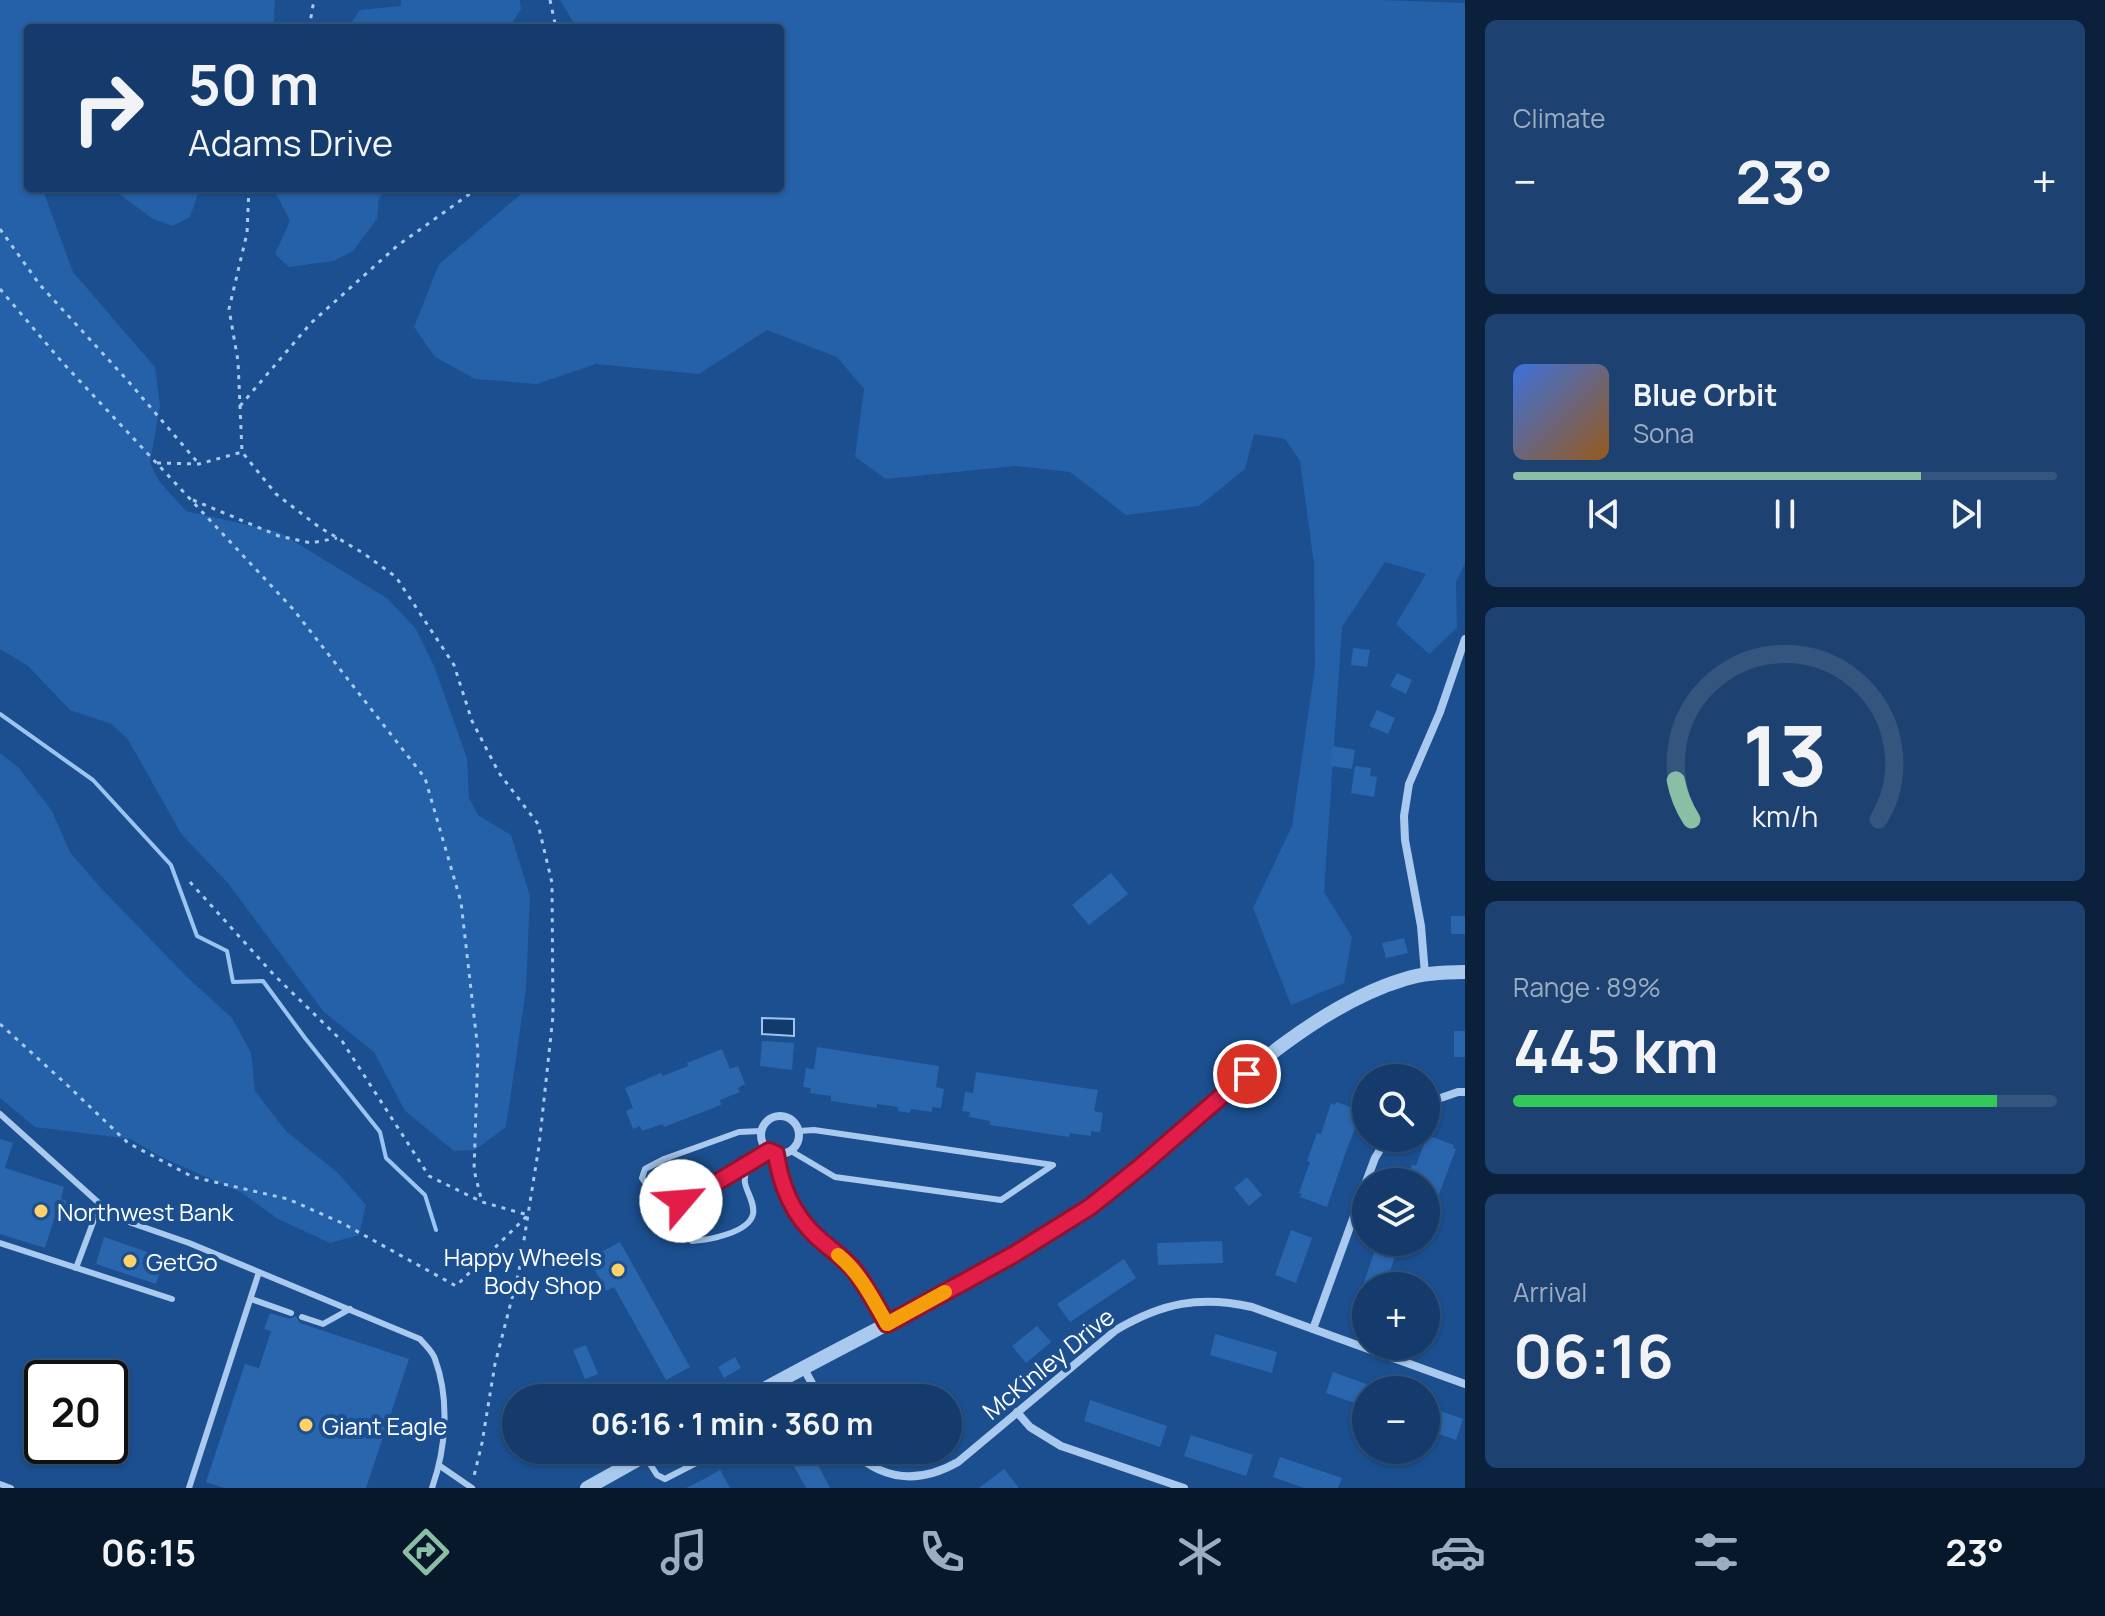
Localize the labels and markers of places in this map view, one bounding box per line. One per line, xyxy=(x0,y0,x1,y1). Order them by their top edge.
pin xyxy=(1213,1040,1281,1108)
place label: Northwest Bank xyxy=(57,1195,234,1228)
marker: Northwest Bank xyxy=(32,1202,50,1220)
place label: Happy Wheels Body Shop xyxy=(444,1240,602,1301)
place label: GetGo xyxy=(146,1245,218,1278)
marker: GetGo xyxy=(121,1252,139,1270)
marker: Happy Wheels Body Shop xyxy=(609,1261,627,1279)
place label: Giant Eagle xyxy=(322,1409,447,1442)
marker: Giant Eagle xyxy=(297,1416,315,1434)

